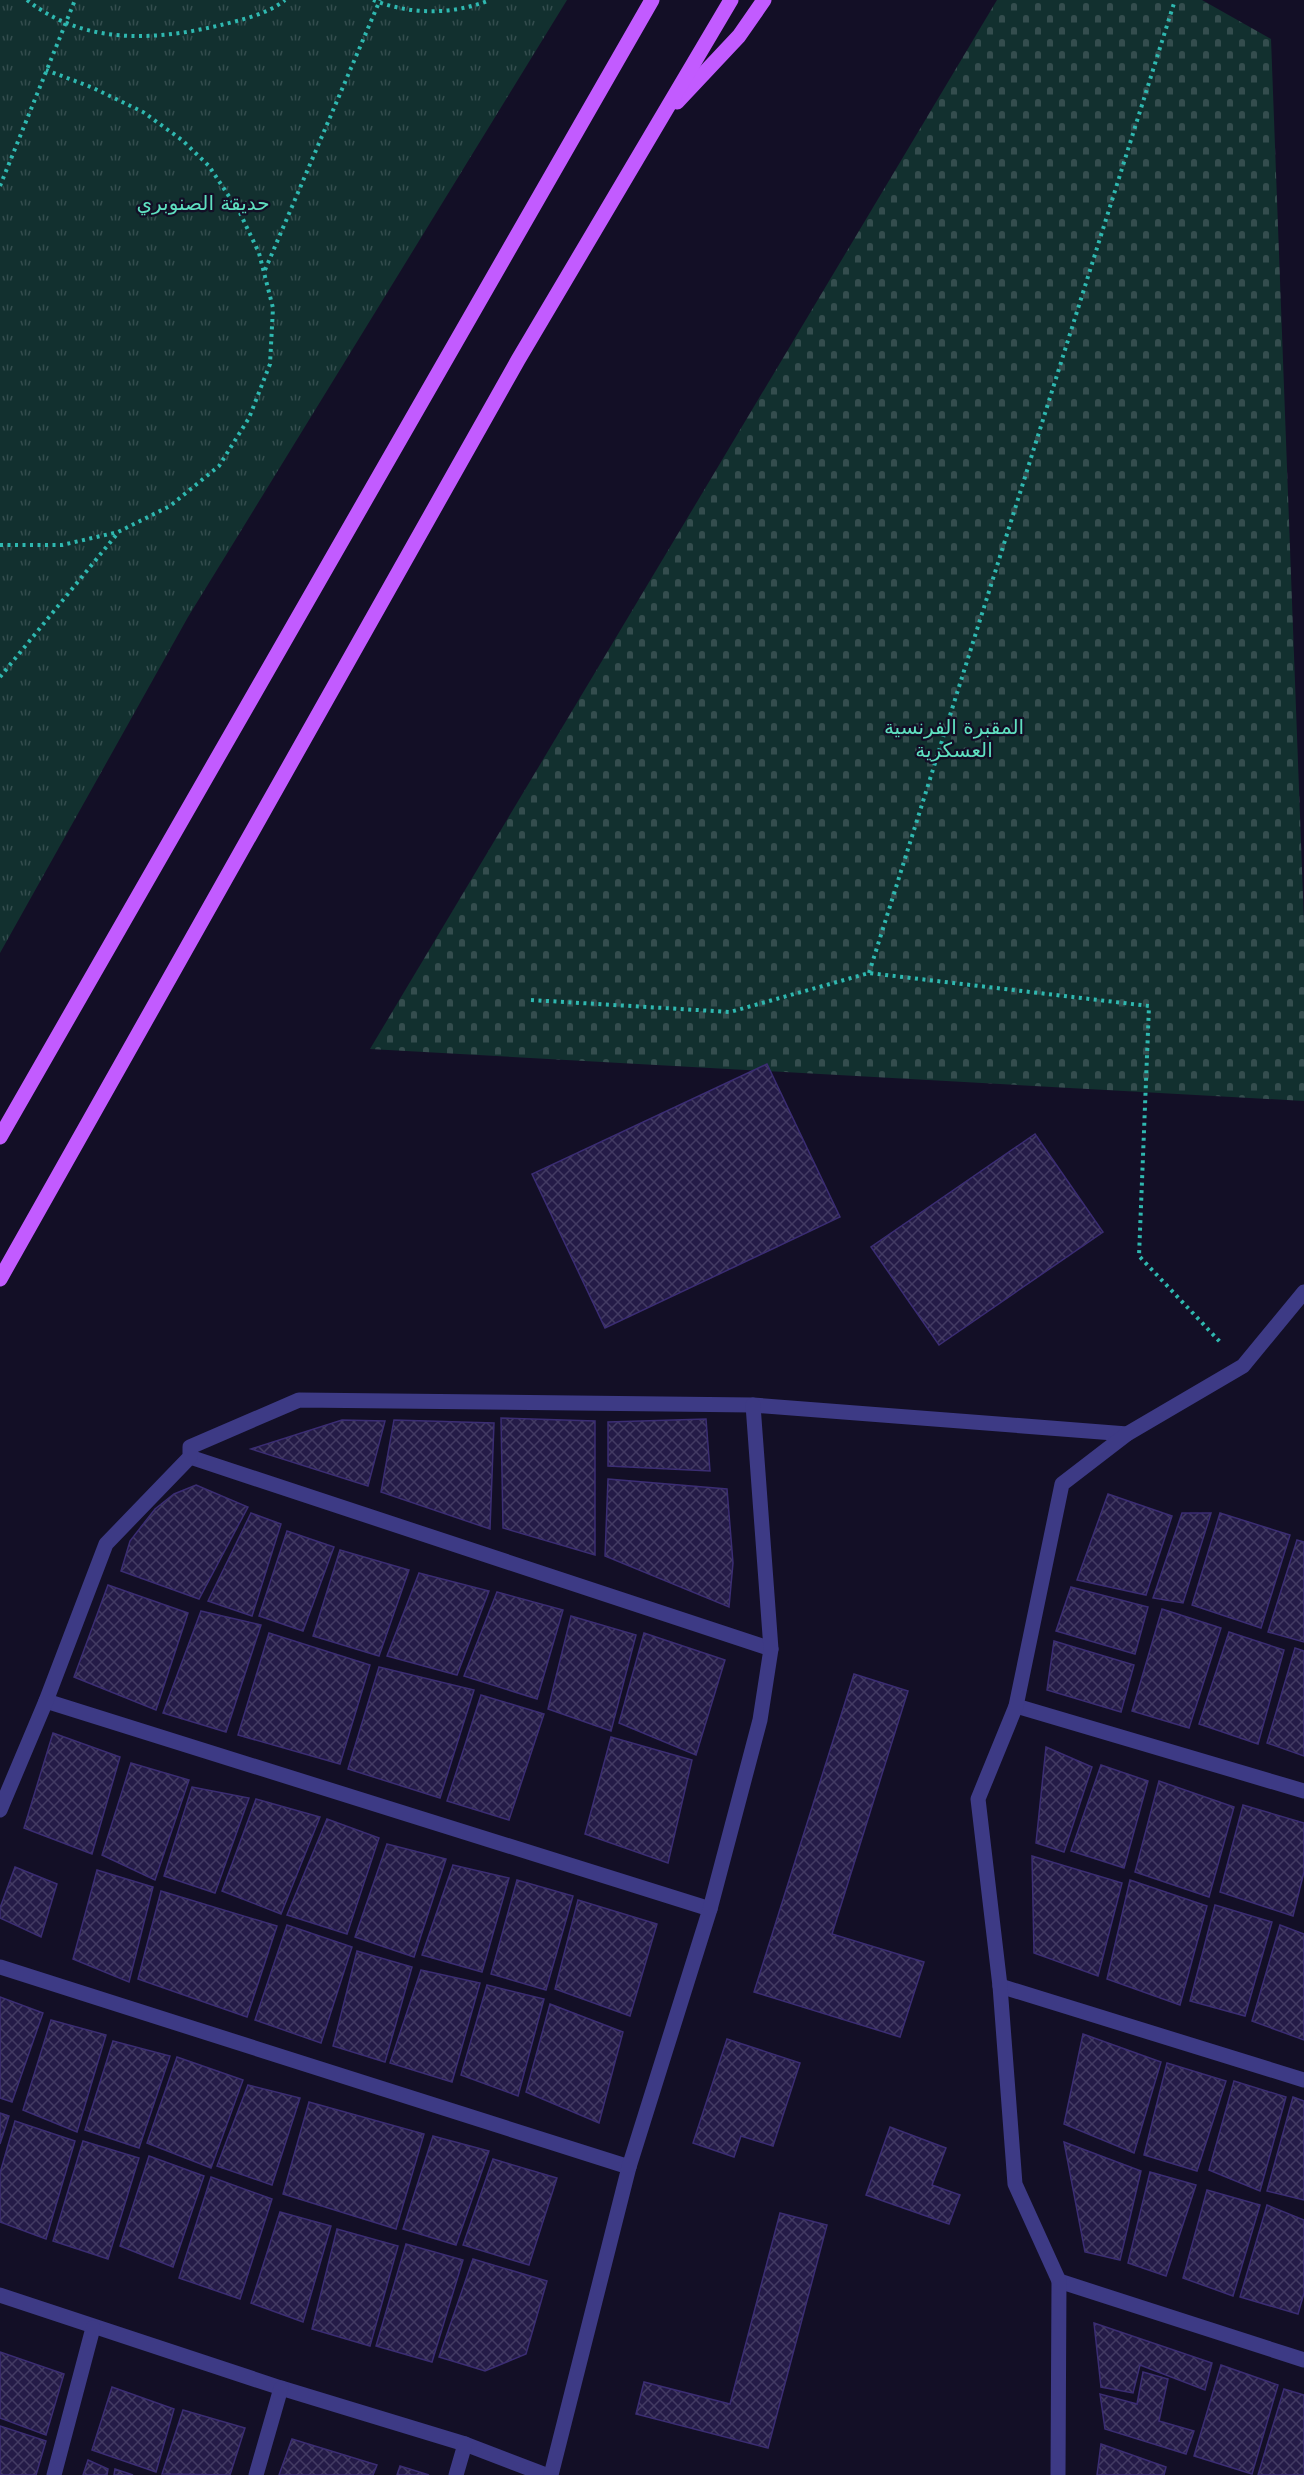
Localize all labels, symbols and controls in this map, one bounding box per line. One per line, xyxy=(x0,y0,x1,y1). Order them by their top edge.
park label: حديقة الصنوبري xyxy=(136,191,270,216)
park label: المقبرة الفرنسية العسكرية xyxy=(884,715,1024,762)

